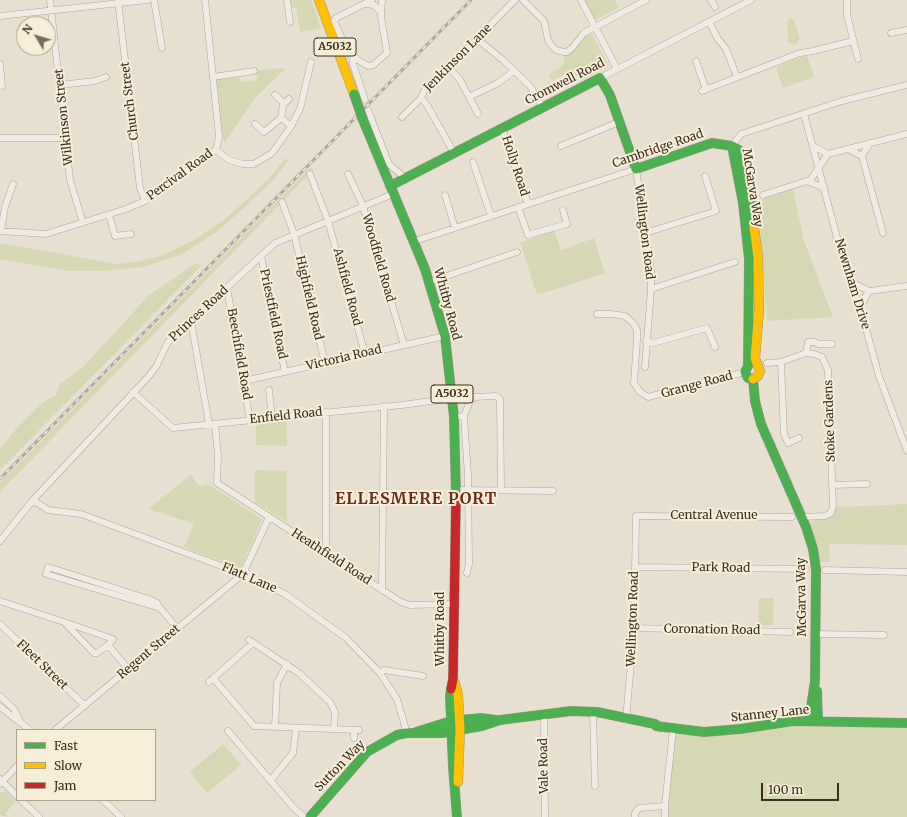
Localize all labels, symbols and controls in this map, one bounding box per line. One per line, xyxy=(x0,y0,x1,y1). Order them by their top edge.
north arrow xyxy=(16,16,56,56)
text: N xyxy=(19,21,36,37)
street label: Jenkinson Lane xyxy=(421,21,495,95)
road number: A5032 xyxy=(314,38,356,56)
street label: Cromwell Road xyxy=(523,56,607,108)
street label: Church Street xyxy=(118,61,142,141)
street label: Wilkinson Street xyxy=(52,68,76,166)
street label: Cambridge Road xyxy=(611,127,705,171)
street label: Holly Road xyxy=(498,134,532,198)
street label: Percival Road xyxy=(144,146,216,204)
street label: McGarva Way xyxy=(739,148,765,228)
street label: Wellington Road xyxy=(631,184,657,280)
street label: Woodfield Road xyxy=(359,212,397,304)
street label: Newnham Drive xyxy=(831,237,873,331)
street label: Ashfield Road xyxy=(330,247,364,327)
street label: Highfield Road xyxy=(292,254,326,342)
street label: Whitby Road xyxy=(430,266,464,342)
street label: Priestfield Road xyxy=(256,268,290,360)
street label: Princes Road xyxy=(167,283,231,345)
street label: Beechfield Road xyxy=(224,307,254,401)
street label: Victoria Road xyxy=(305,342,383,374)
street label: Grange Road xyxy=(660,369,734,401)
street label: Stoke Gardens xyxy=(821,380,839,462)
road number: A5032 xyxy=(431,385,473,403)
street label: Enfield Road xyxy=(249,405,323,427)
district label: ELLESMERE PORT xyxy=(335,489,497,509)
street label: Central Avenue xyxy=(671,509,757,523)
street label: Heathfield Road xyxy=(288,526,374,588)
street label: McGarva Way xyxy=(794,557,810,637)
street label: Flatt Lane xyxy=(219,560,279,596)
street label: Park Road xyxy=(692,560,750,576)
street label: Wellington Road xyxy=(624,571,642,667)
street label: Whitby Road xyxy=(434,592,448,666)
street label: Regent Street xyxy=(115,622,183,682)
street label: Coronation Road xyxy=(664,622,760,638)
street label: Fleet Street xyxy=(13,637,71,693)
street label: Stanney Lane xyxy=(730,703,810,725)
legend xyxy=(16,729,156,801)
street label: Sutton Way xyxy=(312,737,368,795)
text: Fast xyxy=(54,738,78,753)
street label: Vale Road xyxy=(536,738,552,794)
text: Slow xyxy=(54,758,82,773)
scale bar xyxy=(763,775,841,801)
text: Jam xyxy=(54,778,76,793)
text: 100 m xyxy=(768,782,803,797)

